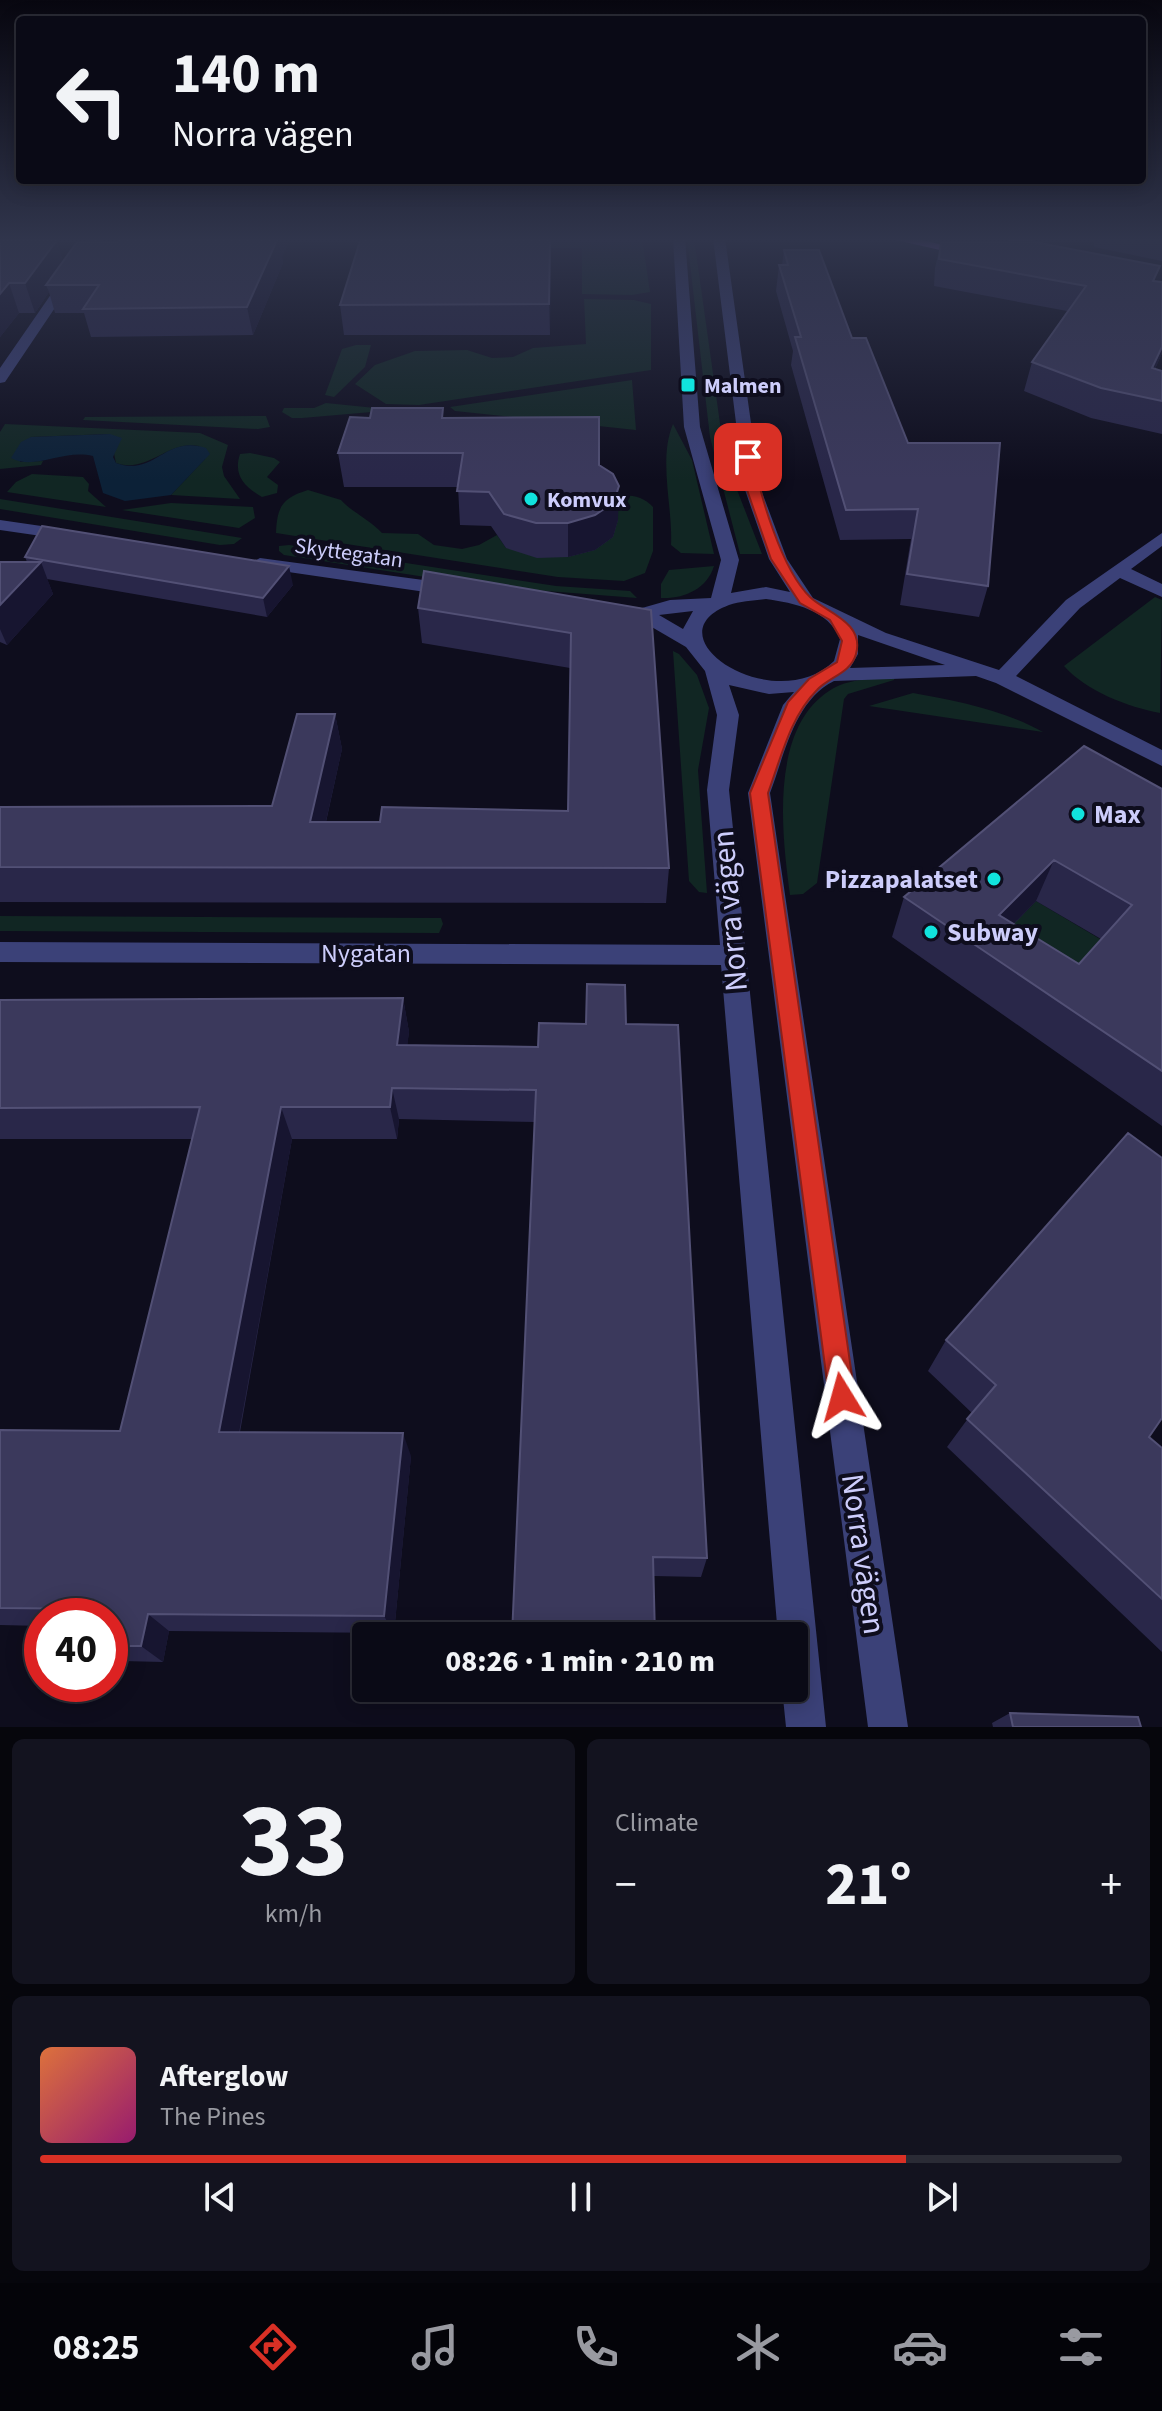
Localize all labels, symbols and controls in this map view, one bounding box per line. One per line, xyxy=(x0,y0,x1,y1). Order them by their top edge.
text: 140 m xyxy=(172,35,320,114)
icon: left xyxy=(40,48,144,152)
text: Norra vägen xyxy=(172,109,354,160)
place label: Malmen xyxy=(704,370,781,402)
marker: Malmen xyxy=(679,376,697,394)
pin xyxy=(714,423,782,491)
icon: arrive xyxy=(726,435,770,479)
place label: Komvux xyxy=(547,484,627,516)
marker: Komvux xyxy=(522,490,540,508)
street label: Skyttegatan xyxy=(292,530,405,576)
place label: Max xyxy=(1094,796,1141,833)
marker: Max xyxy=(1069,805,1087,823)
street label: Norra vägen xyxy=(700,828,760,993)
place label: Pizzapalatset xyxy=(825,861,978,898)
marker: Pizzapalatset xyxy=(985,870,1003,888)
place label: Subway xyxy=(947,914,1039,951)
marker: Subway xyxy=(922,923,940,941)
street label: Nygatan xyxy=(321,935,411,972)
position arrow xyxy=(800,1355,884,1439)
street label: Norra vägen xyxy=(829,1471,897,1637)
speed limit sign: 40 xyxy=(24,1598,128,1702)
text: 08:26 · 1 min · 210 m xyxy=(445,1640,715,1683)
text: 33 xyxy=(239,1769,348,1917)
text: Climate xyxy=(615,1804,699,1841)
text: 21° xyxy=(825,1843,912,1928)
text: − xyxy=(615,1854,637,1917)
text: + xyxy=(1100,1854,1122,1917)
text: km/h xyxy=(265,1895,322,1932)
text: Afterglow xyxy=(160,2055,288,2098)
text: The Pines xyxy=(160,2098,265,2135)
icon: previous xyxy=(198,2175,242,2219)
icon: pause xyxy=(559,2175,603,2219)
icon: next xyxy=(920,2175,964,2219)
icon: directions xyxy=(245,2319,301,2375)
icon: music xyxy=(407,2319,463,2375)
icon: phone xyxy=(568,2319,624,2375)
icon: climate xyxy=(730,2319,786,2375)
icon: car xyxy=(892,2319,948,2375)
icon: filters xyxy=(1053,2319,1109,2375)
text: 08:25 xyxy=(53,2322,140,2373)

